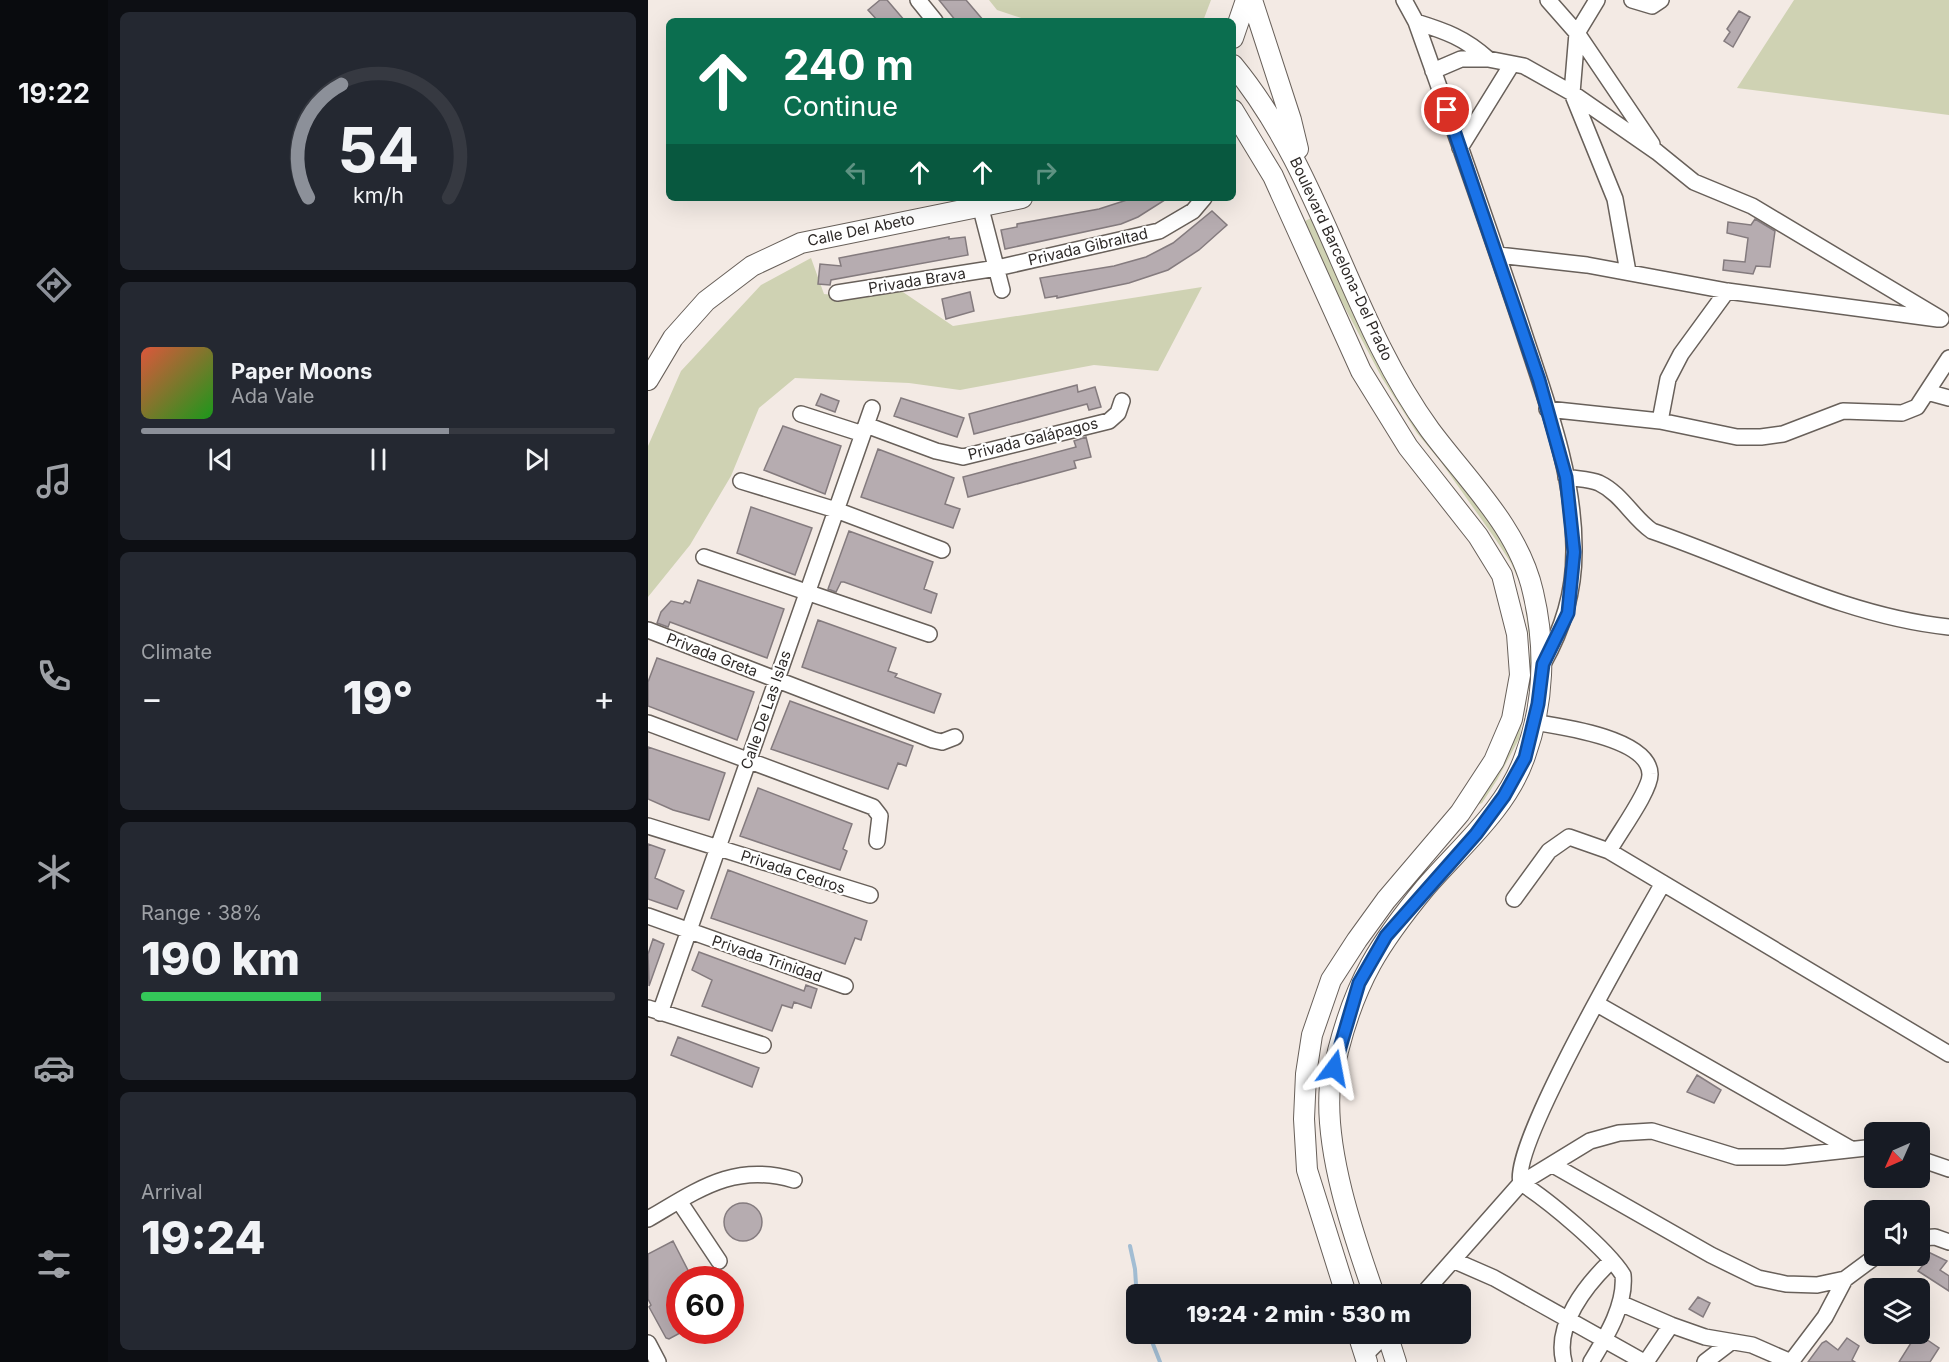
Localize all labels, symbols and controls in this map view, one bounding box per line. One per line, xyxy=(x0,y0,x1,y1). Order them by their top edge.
text: 240 m xyxy=(783,39,914,90)
icon: ahead xyxy=(684,42,762,120)
text: 19:22 xyxy=(18,77,90,110)
pin xyxy=(1421,84,1472,135)
text: Continue xyxy=(783,90,898,123)
icon: arrive xyxy=(1430,93,1463,126)
text: 54 xyxy=(337,112,419,187)
street label: Boulevard Barcelona-Del Prado xyxy=(1286,154,1397,364)
icon: left xyxy=(840,156,873,189)
icon: ahead xyxy=(903,156,936,189)
icon: ahead xyxy=(966,156,999,189)
icon: right xyxy=(1029,156,1062,189)
text: km/h xyxy=(353,182,403,208)
street label: Calle Del Abeto xyxy=(806,209,916,250)
street label: Privada Gibraltad xyxy=(1026,224,1150,270)
street label: Privada Brava xyxy=(867,263,967,298)
icon: directions xyxy=(33,264,75,306)
text: Paper Moons xyxy=(231,358,372,384)
text: Ada Vale xyxy=(231,384,314,408)
street label: Privada Galápagos xyxy=(966,413,1100,464)
icon: previous xyxy=(204,443,237,476)
icon: pause xyxy=(362,443,395,476)
icon: next xyxy=(520,443,553,476)
icon: music xyxy=(33,460,75,502)
street label: Privada Greta xyxy=(664,628,761,681)
text: Climate xyxy=(141,640,212,664)
street label: Calle De Las Islas xyxy=(736,648,795,772)
icon: phone xyxy=(33,655,75,697)
text: 19° xyxy=(343,670,413,725)
text: − xyxy=(141,678,163,718)
text: + xyxy=(593,678,615,718)
street label: Privada Cedros xyxy=(738,846,848,897)
icon: climate xyxy=(33,851,75,893)
text: Range · 38% xyxy=(141,901,262,925)
text: 190 km xyxy=(141,931,300,986)
street label: Privada Trinidad xyxy=(710,931,825,986)
position arrow xyxy=(1302,1036,1366,1100)
icon: car xyxy=(33,1047,75,1089)
north arrow xyxy=(1864,1122,1930,1188)
map controls xyxy=(1864,1122,1930,1344)
text: Arrival xyxy=(141,1180,203,1204)
button: sound xyxy=(1864,1200,1930,1266)
text: 19:24 xyxy=(141,1210,265,1265)
icon: filters xyxy=(33,1243,75,1285)
speed limit sign: 60 xyxy=(666,1266,744,1344)
button: layers xyxy=(1864,1278,1930,1344)
text: 19:24 · 2 min · 530 m xyxy=(1186,1301,1411,1327)

